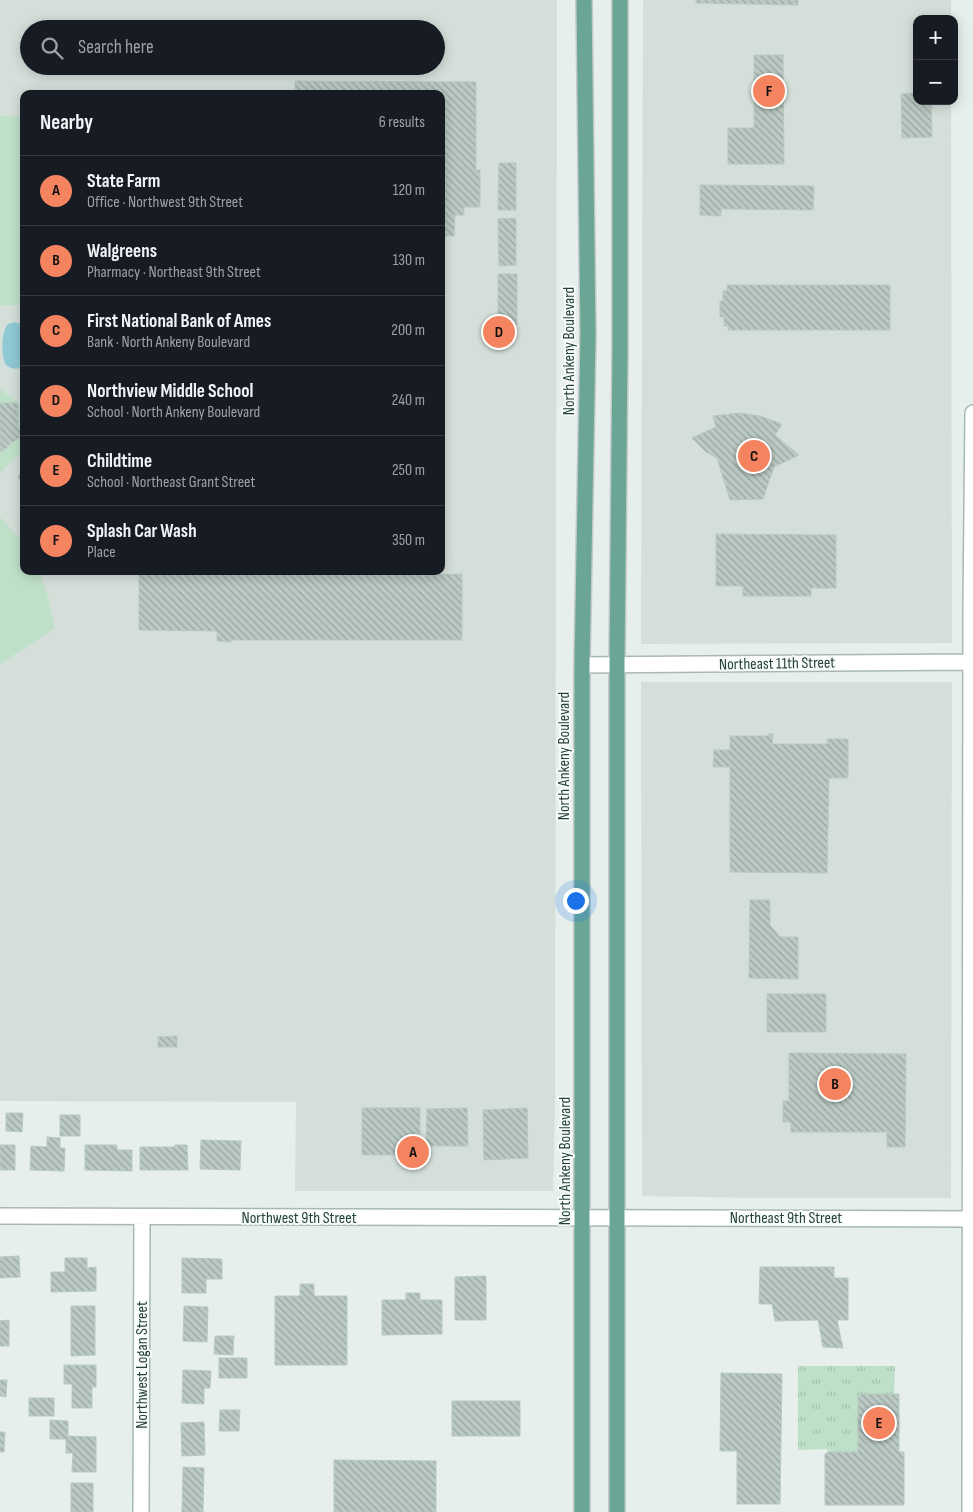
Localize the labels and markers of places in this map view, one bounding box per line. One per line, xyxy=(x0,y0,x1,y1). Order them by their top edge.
pin: F xyxy=(753,72,785,110)
pin: D xyxy=(483,313,515,351)
pin: C xyxy=(738,437,770,475)
pin: B xyxy=(819,1065,851,1103)
pin: A xyxy=(397,1133,429,1171)
pin: E xyxy=(863,1404,895,1442)

